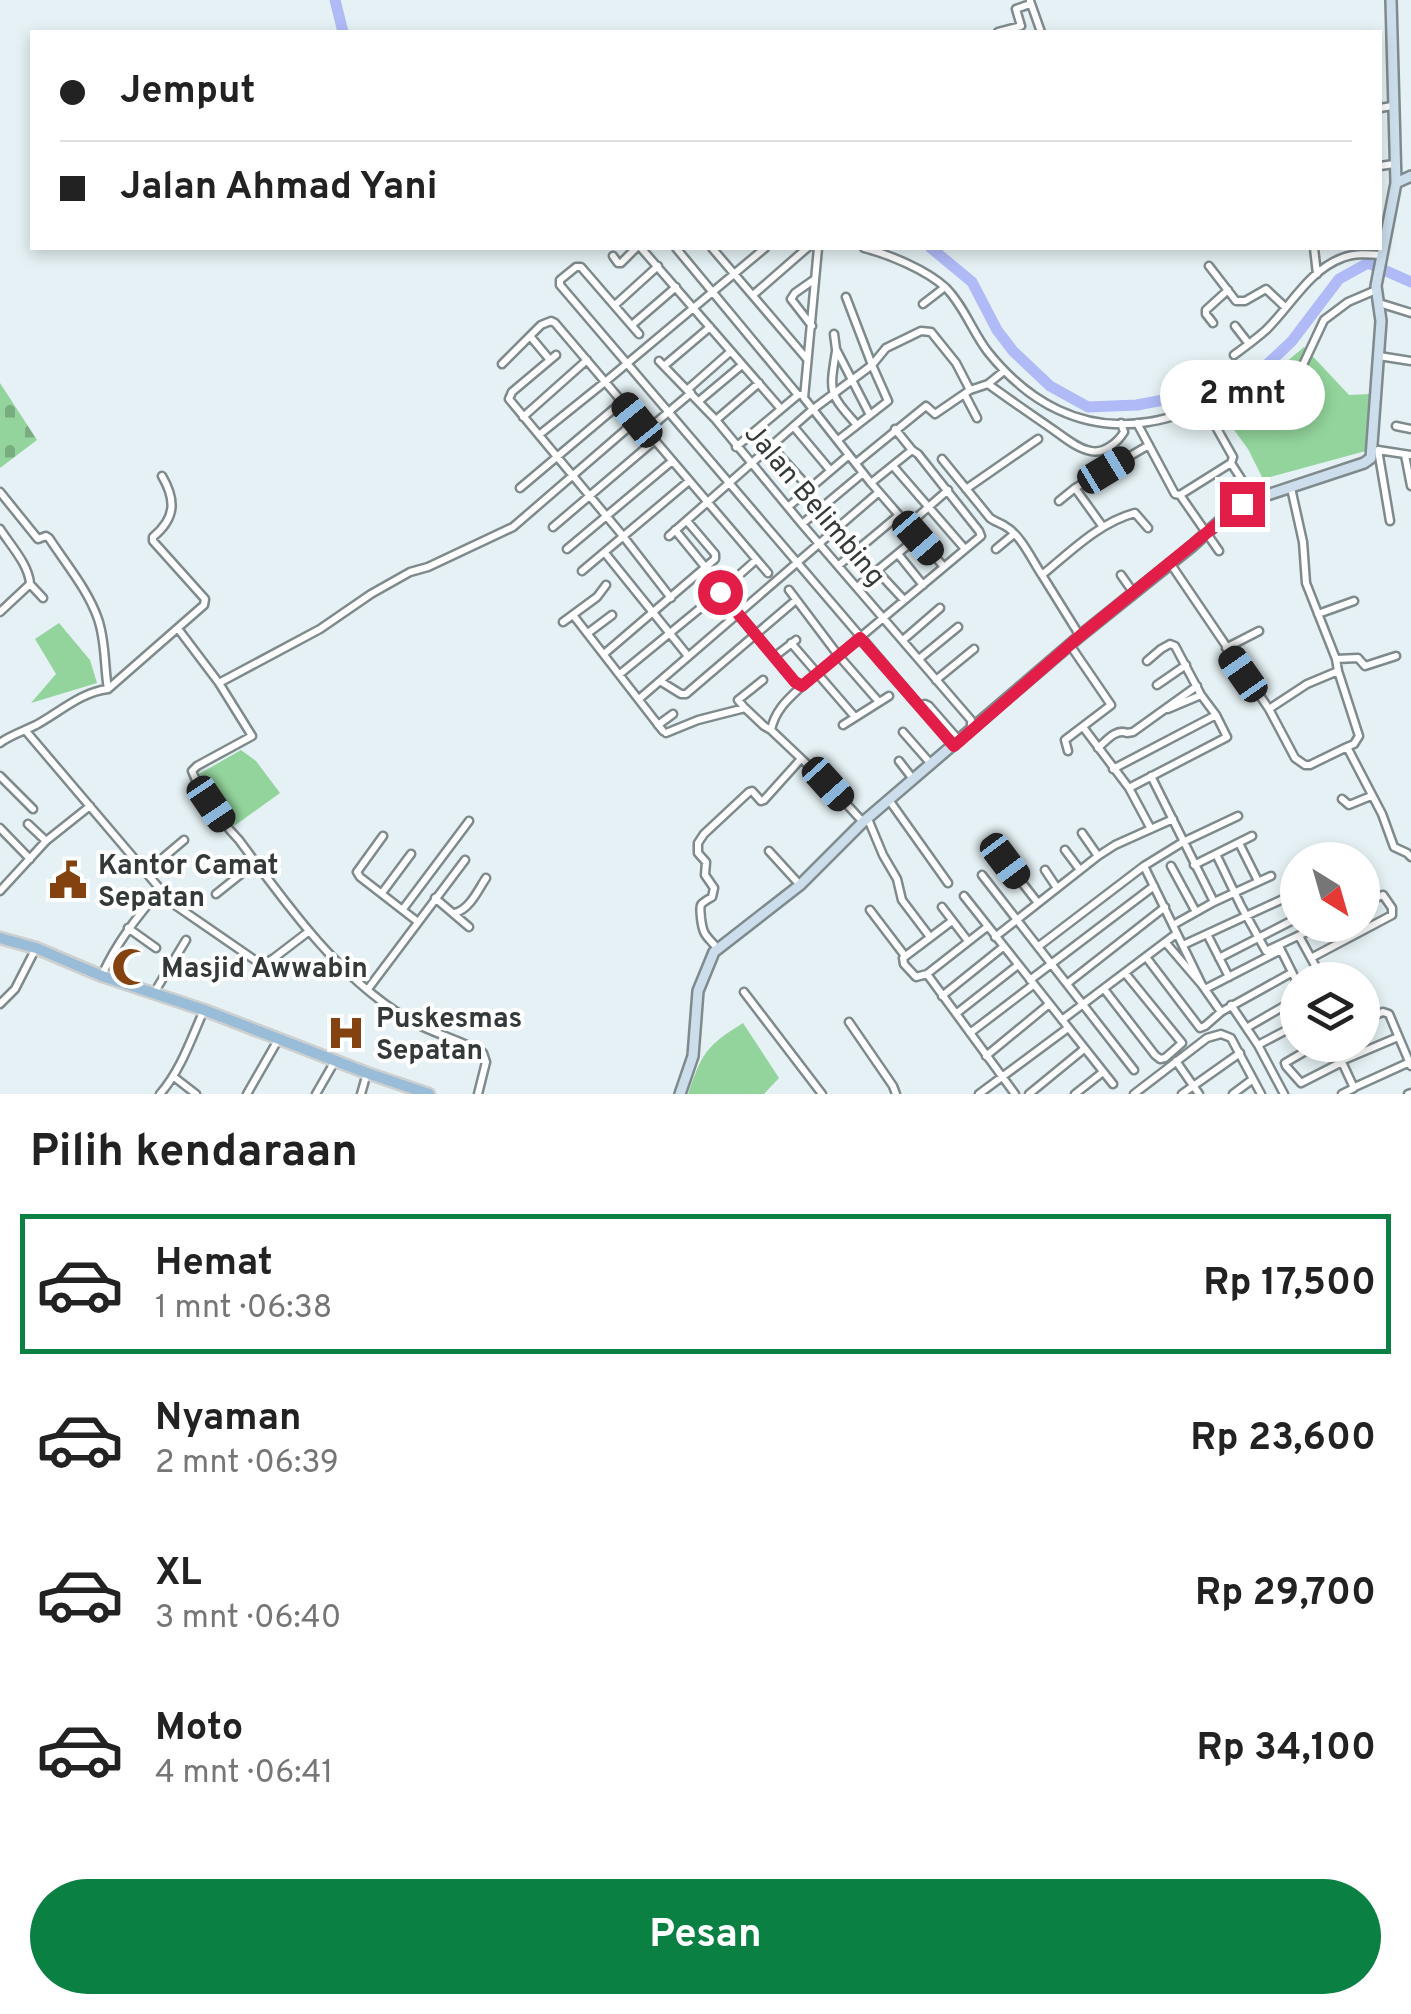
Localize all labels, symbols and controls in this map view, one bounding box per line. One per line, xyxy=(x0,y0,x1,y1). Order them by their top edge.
text: Jemput xyxy=(120,68,255,117)
text: Jalan Ahmad Yani xyxy=(120,164,438,213)
callout: 2 mnt xyxy=(1160,359,1324,429)
text: 2 mnt xyxy=(1199,375,1286,415)
car xyxy=(606,387,668,453)
street label: Jalan Belimbing xyxy=(735,417,892,595)
car xyxy=(1073,442,1139,498)
route end xyxy=(1220,482,1265,527)
car xyxy=(887,506,949,570)
route start xyxy=(698,570,743,615)
car xyxy=(1214,641,1272,707)
car xyxy=(797,752,859,816)
car xyxy=(182,771,240,837)
car xyxy=(975,828,1035,894)
north arrow xyxy=(1280,842,1380,942)
map controls xyxy=(1280,842,1380,1062)
place label: Kantor Camat Sepatan xyxy=(98,849,278,917)
public building icon: Kantor Camat Sepatan xyxy=(47,859,89,901)
mosque icon: Masjid Awwabin xyxy=(110,946,152,988)
place label: Masjid Awwabin xyxy=(161,952,368,988)
button: layers xyxy=(1280,962,1380,1062)
place label: Puskesmas Sepatan xyxy=(376,1002,522,1070)
hospital icon: Puskesmas Sepatan xyxy=(325,1012,367,1054)
text: Pilih kendaraan xyxy=(30,1125,358,1182)
icon: car xyxy=(35,1239,125,1329)
text: Hemat xyxy=(155,1240,273,1289)
text: Rp 17,500 xyxy=(1203,1260,1376,1309)
text: 1 mnt · 06:38 xyxy=(155,1289,332,1329)
icon: car xyxy=(35,1394,125,1484)
text: Nyaman xyxy=(155,1395,302,1444)
text: Rp 23,600 xyxy=(1190,1415,1376,1464)
text: 2 mnt · 06:39 xyxy=(155,1444,339,1484)
icon: car xyxy=(35,1549,125,1639)
text: XL xyxy=(155,1550,202,1599)
text: Rp 29,700 xyxy=(1195,1570,1376,1619)
text: 3 mnt · 06:40 xyxy=(155,1599,341,1639)
icon: car xyxy=(35,1704,125,1794)
text: Moto xyxy=(155,1705,243,1754)
text: Rp 34,100 xyxy=(1196,1725,1376,1774)
text: 4 mnt · 06:41 xyxy=(155,1754,333,1794)
button: Pesan xyxy=(30,1879,1381,1994)

